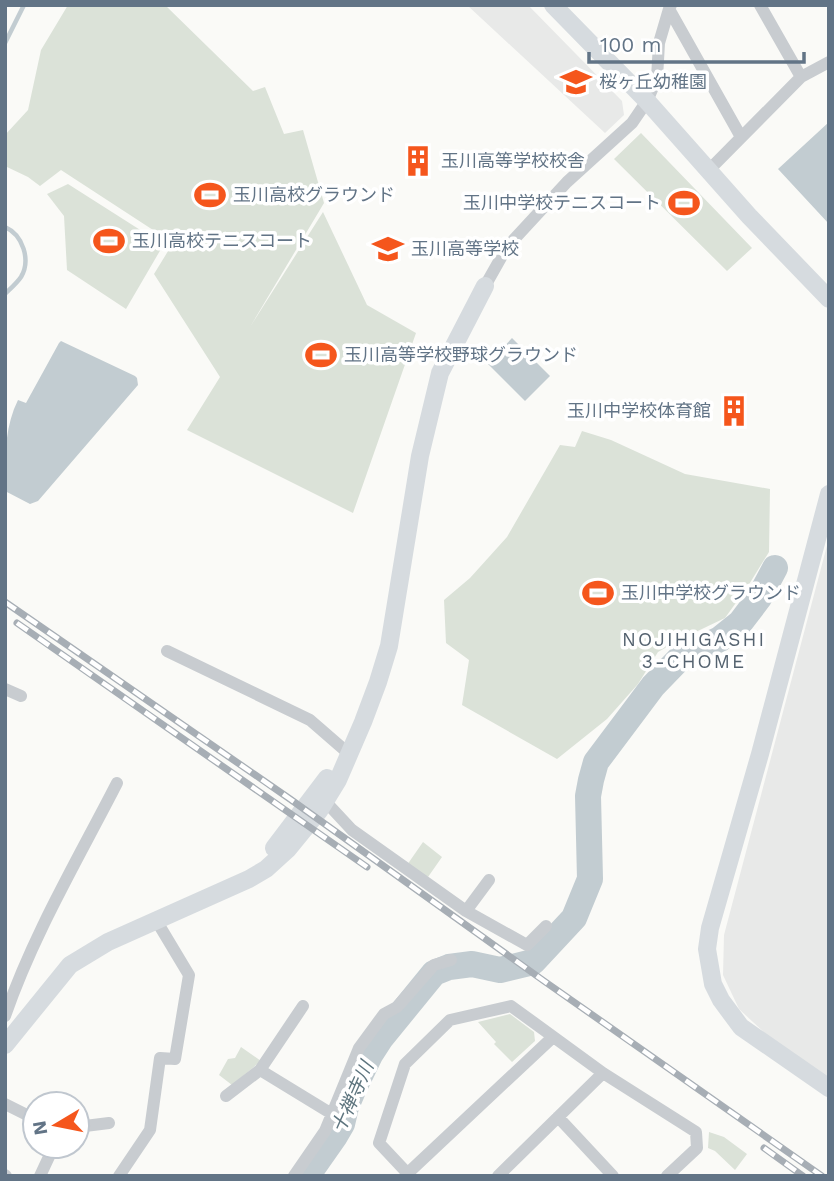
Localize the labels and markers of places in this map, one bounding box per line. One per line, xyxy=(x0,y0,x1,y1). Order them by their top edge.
school or university icon: 桜ヶ丘幼稚園 xyxy=(559,65,593,99)
place label: 桜ヶ丘幼稚園 xyxy=(599,71,707,92)
building icon: 玉川高等学校校舎 xyxy=(401,144,435,178)
place label: 玉川高等学校校舎 xyxy=(441,150,585,171)
sports icon: 玉川高校グラウンド xyxy=(193,178,227,212)
place label: 玉川高校グラウンド xyxy=(233,184,395,205)
sports icon: 玉川中学校テニスコート xyxy=(667,186,701,220)
place label: 玉川中学校テニスコート xyxy=(463,192,661,213)
sports icon: 玉川高校テニスコート xyxy=(92,224,126,258)
place label: 玉川高校テニスコート xyxy=(132,230,312,251)
school or university icon: 玉川高等学校 xyxy=(371,232,405,266)
place label: 玉川高等学校 xyxy=(411,238,519,259)
sports icon: 玉川高等学校野球グラウンド xyxy=(304,338,338,372)
place label: 玉川高等学校野球グラウンド xyxy=(344,344,578,365)
building icon: 玉川中学校体育館 xyxy=(717,394,751,428)
place label: 玉川中学校体育館 xyxy=(567,400,711,421)
sports icon: 玉川中学校グラウンド xyxy=(581,576,615,610)
place label: 玉川中学校グラウンド xyxy=(621,582,801,603)

